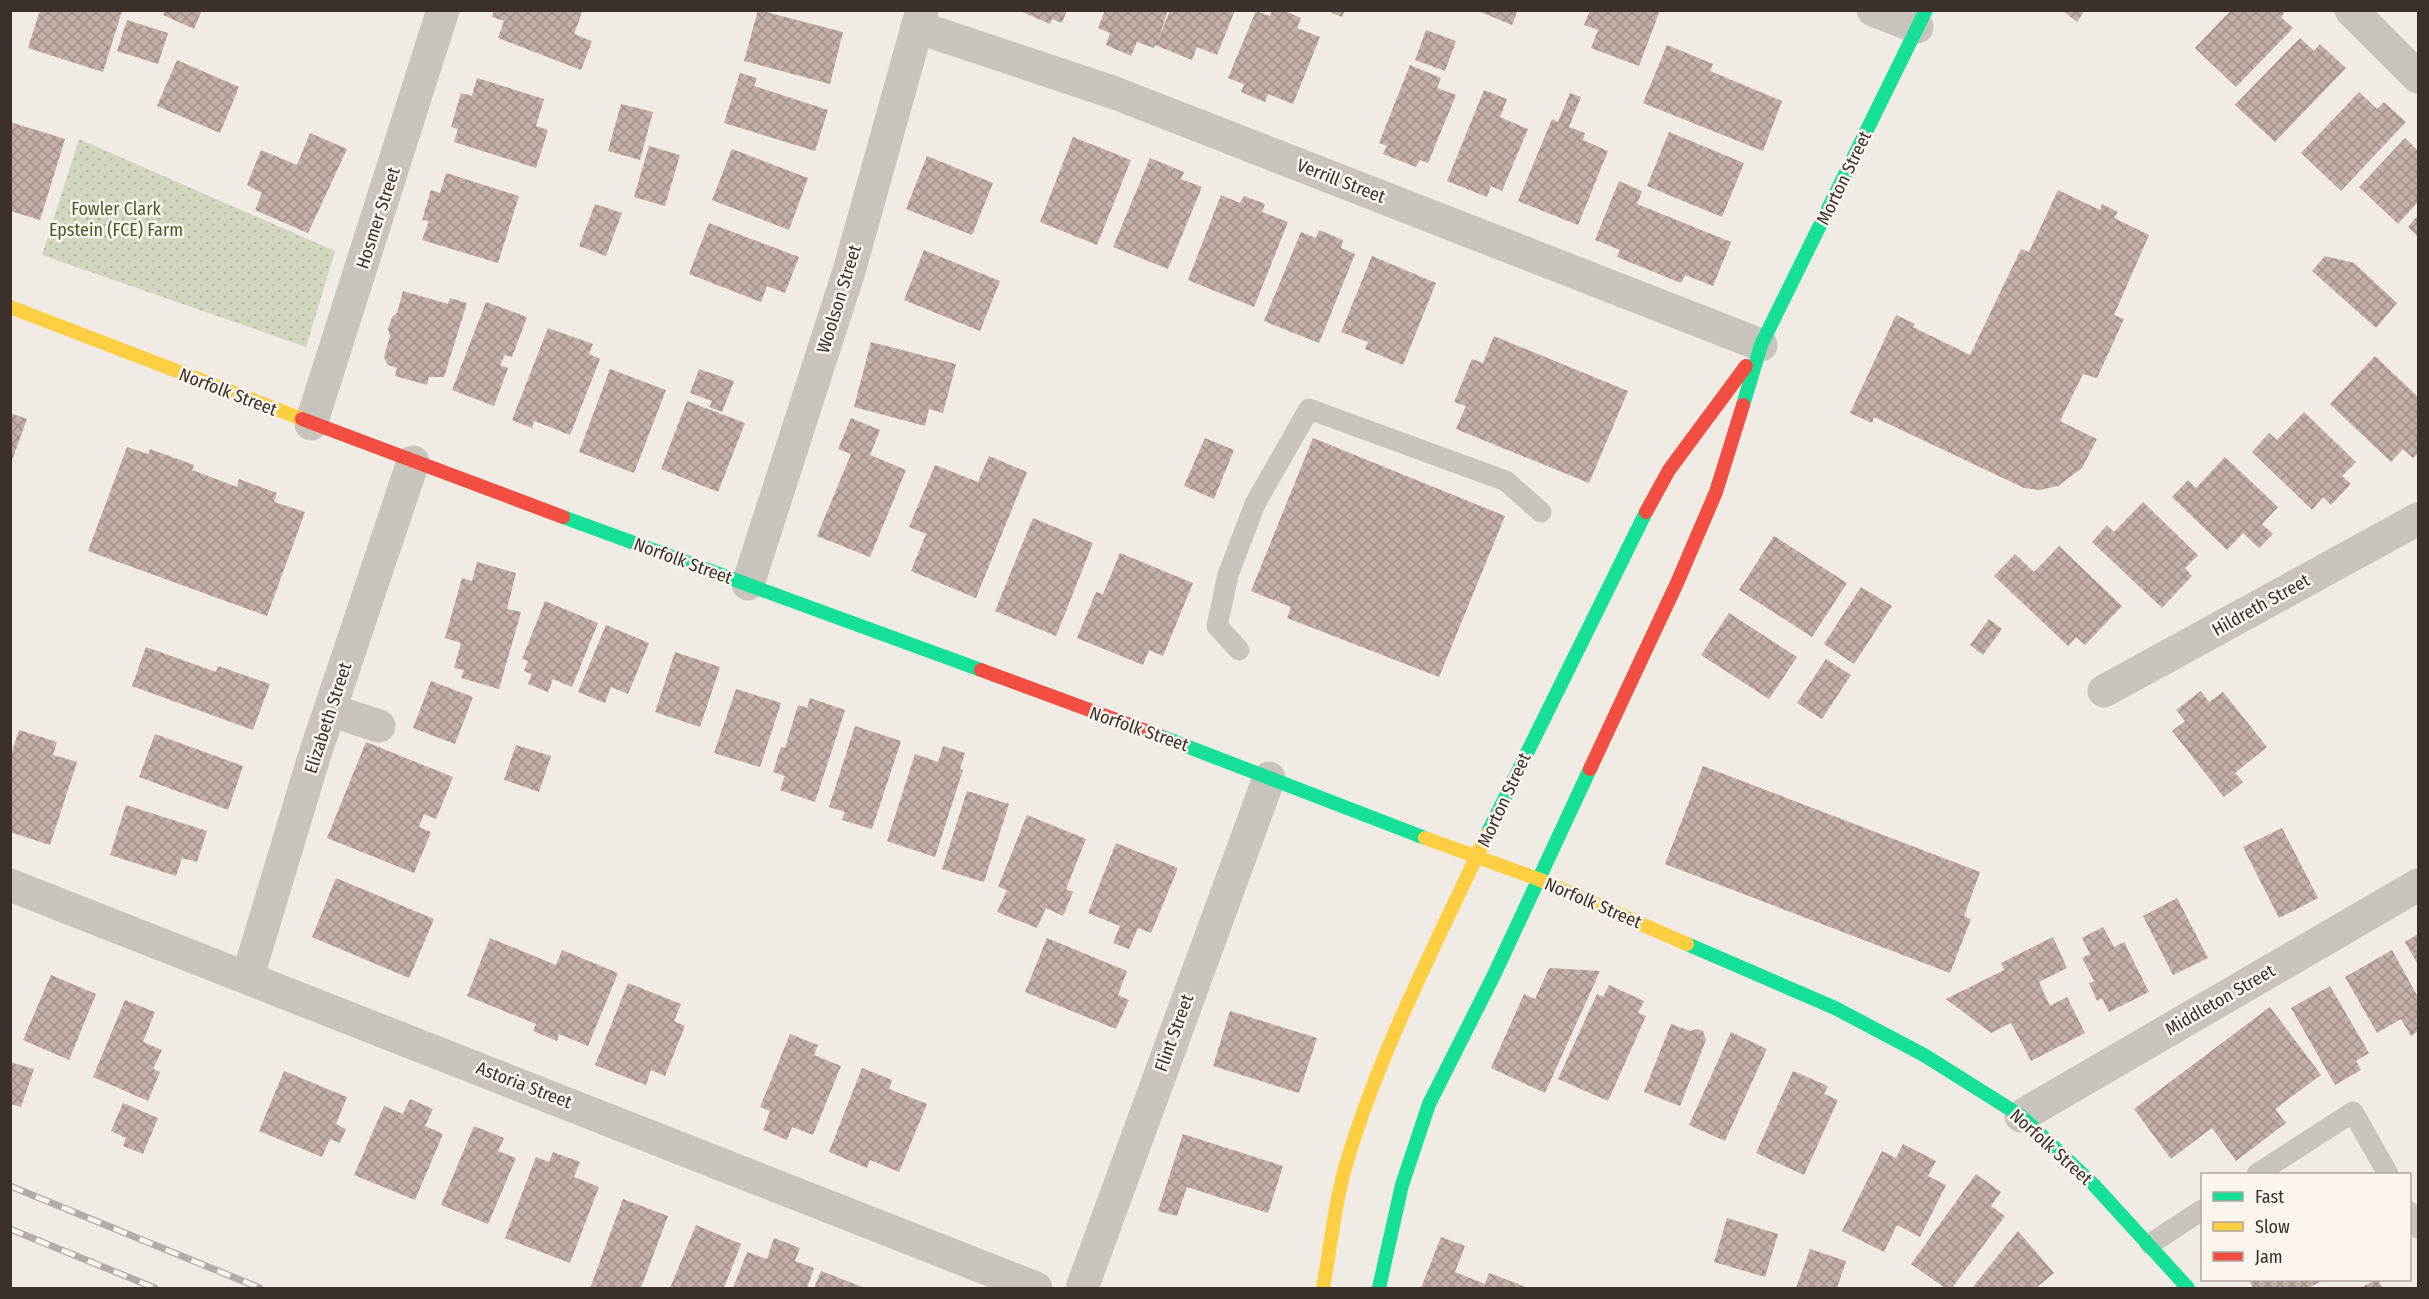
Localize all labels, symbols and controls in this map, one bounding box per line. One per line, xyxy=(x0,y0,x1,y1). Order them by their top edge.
street label: Morton Street xyxy=(1812,127,1876,228)
street label: Verrill Street xyxy=(1294,154,1388,208)
street label: Hosmer Street xyxy=(351,164,405,272)
park label: Fowler Clark Epstein (FCE) Farm xyxy=(49,198,183,241)
street label: Woolson Street xyxy=(812,242,866,356)
street label: Norfolk Street xyxy=(176,363,280,421)
street label: Norfolk Street xyxy=(631,533,735,589)
street label: Hildreth Street xyxy=(2208,569,2314,641)
street label: Elizabeth Street xyxy=(300,660,356,776)
street label: Norfolk Street xyxy=(1087,702,1191,756)
street label: Morton Street xyxy=(1473,749,1535,851)
street label: Norfolk Street xyxy=(1541,873,1645,933)
street label: Middleton Street xyxy=(2161,960,2279,1040)
street label: Flint Street xyxy=(1150,991,1198,1075)
street label: Astoria Street xyxy=(473,1057,575,1113)
street label: Norfolk Street xyxy=(2005,1104,2097,1190)
legend xyxy=(2201,1173,2411,1281)
text: Fast xyxy=(2255,1186,2284,1208)
text: Slow xyxy=(2255,1216,2290,1238)
text: Jam xyxy=(2255,1246,2283,1268)

